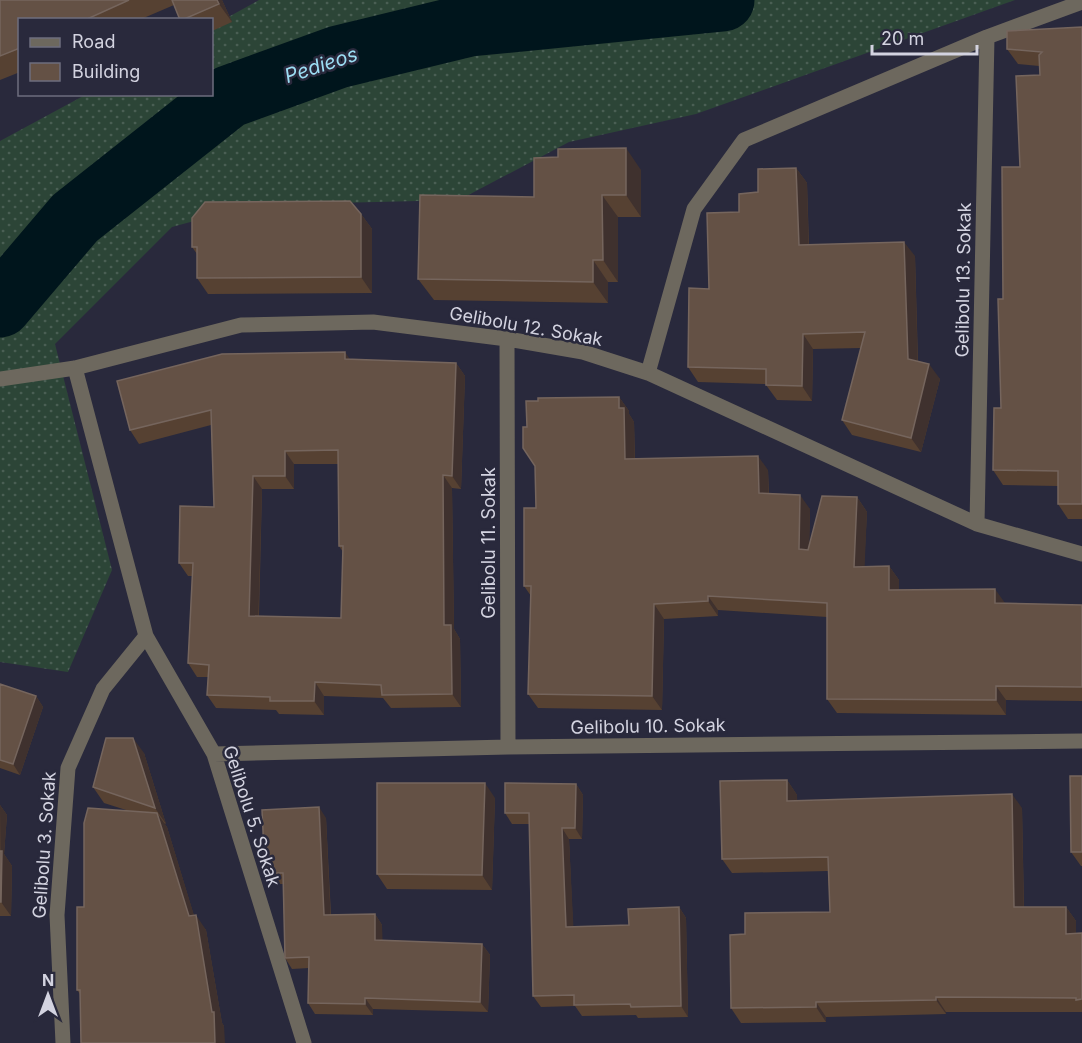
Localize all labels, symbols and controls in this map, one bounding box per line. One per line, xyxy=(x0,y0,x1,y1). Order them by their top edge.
legend xyxy=(18,18,213,96)
scale bar xyxy=(872,18,977,56)
text: 20 m xyxy=(881,28,924,49)
text: Road xyxy=(72,31,115,52)
water label: Pedieos xyxy=(281,42,361,88)
text: Building xyxy=(72,61,140,82)
street label: Gelibolu 13. Sokak xyxy=(951,202,975,358)
street label: Gelibolu 12. Sokak xyxy=(448,302,604,350)
street label: Gelibolu 11. Sokak xyxy=(478,467,499,619)
street label: Gelibolu 10. Sokak xyxy=(570,714,726,738)
street label: Gelibolu 5. Sokak xyxy=(219,743,285,889)
street label: Gelibolu 3. Sokak xyxy=(28,770,60,919)
north arrow xyxy=(18,965,78,1025)
text: N xyxy=(42,970,54,990)

